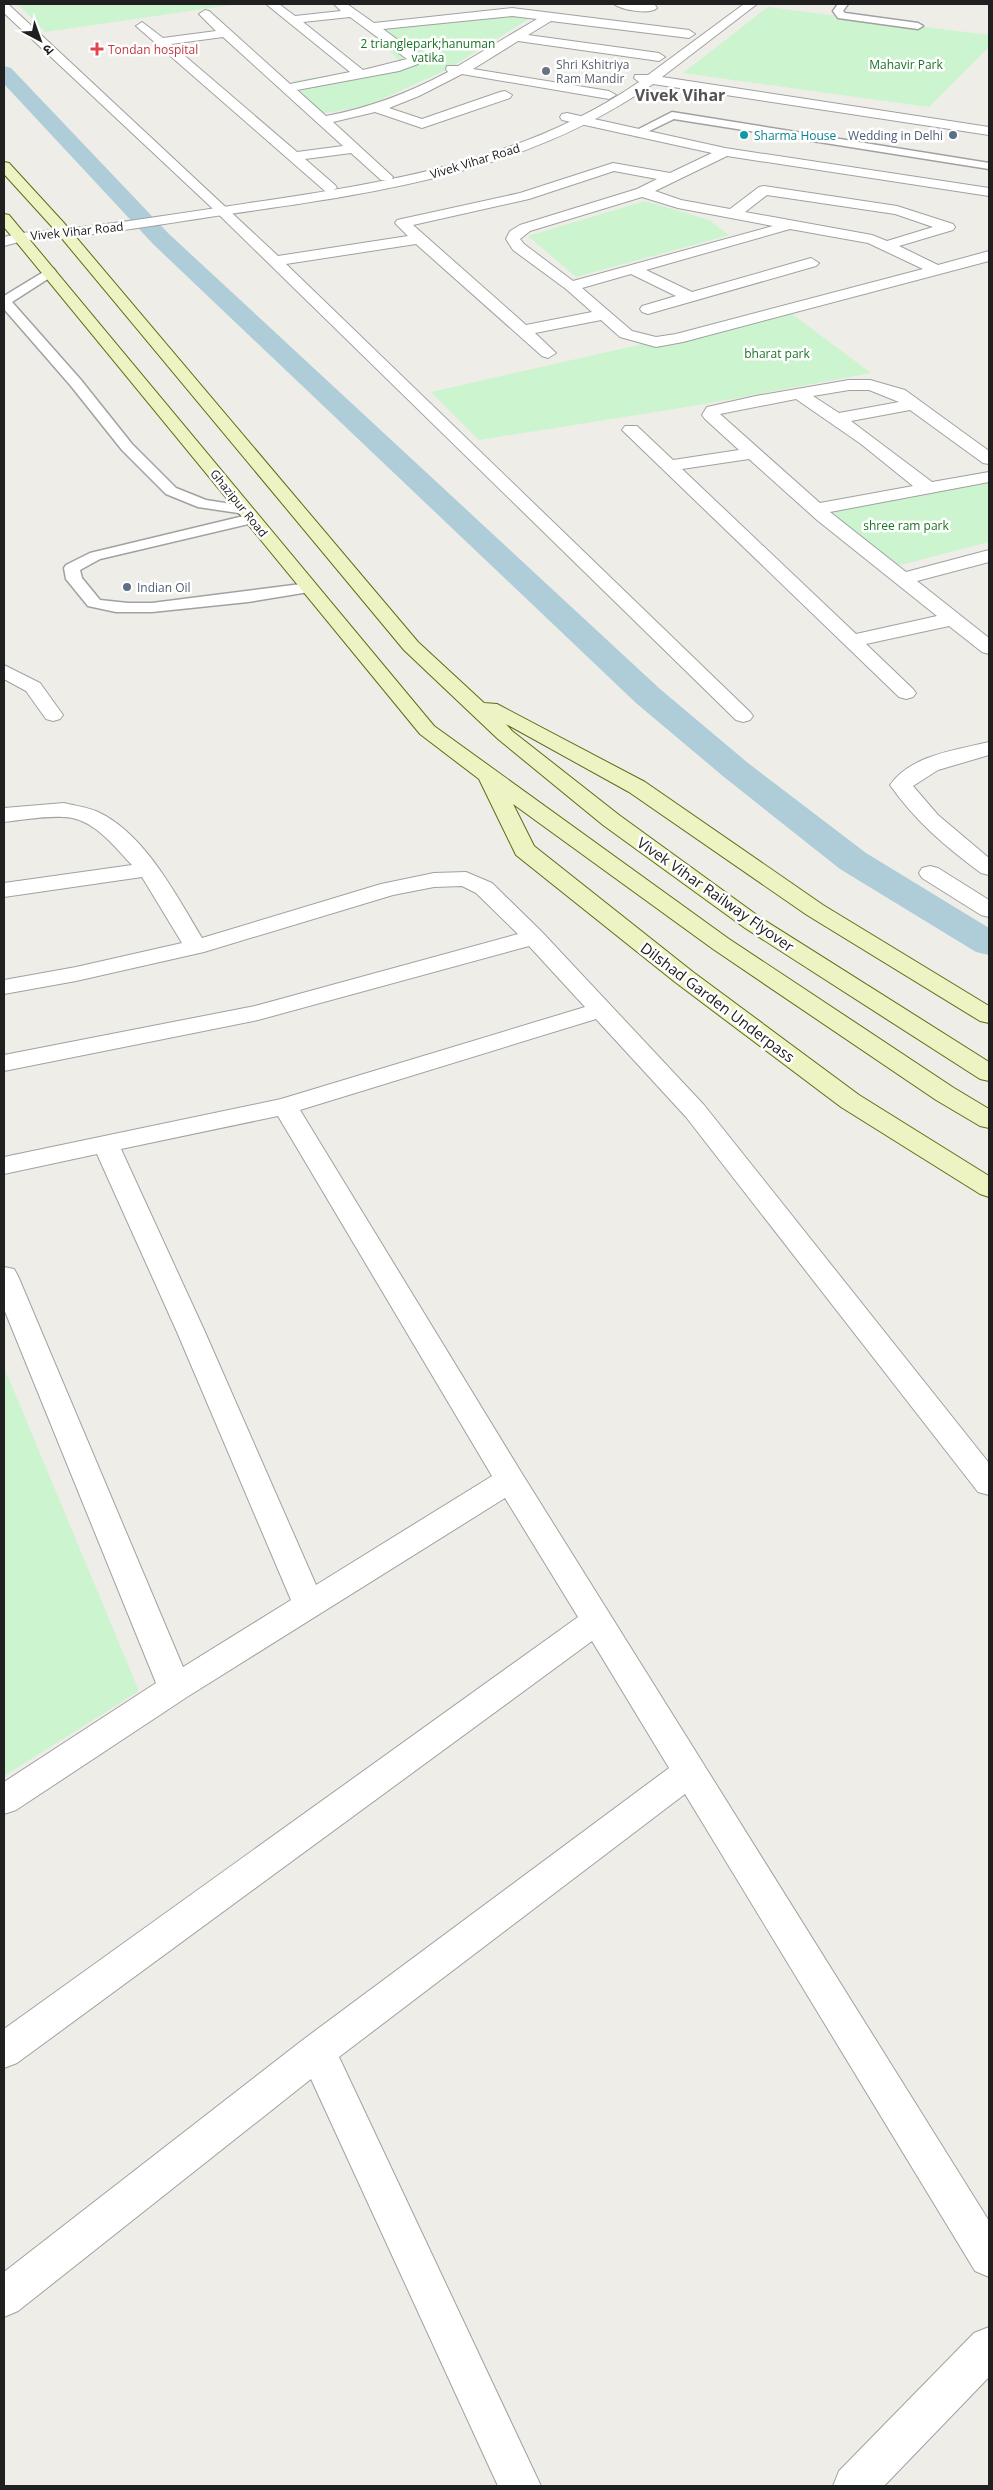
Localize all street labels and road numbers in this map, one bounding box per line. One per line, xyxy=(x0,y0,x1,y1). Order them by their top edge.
street label: Vivek Vihar Road xyxy=(428,139,522,183)
street label: Vivek Vihar Road xyxy=(30,218,124,244)
street label: Ghazipur Road xyxy=(206,465,272,541)
street label: Vivek Vihar Railway Flyover xyxy=(634,832,798,956)
street label: Dilshad Garden Underpass xyxy=(637,937,799,1067)

